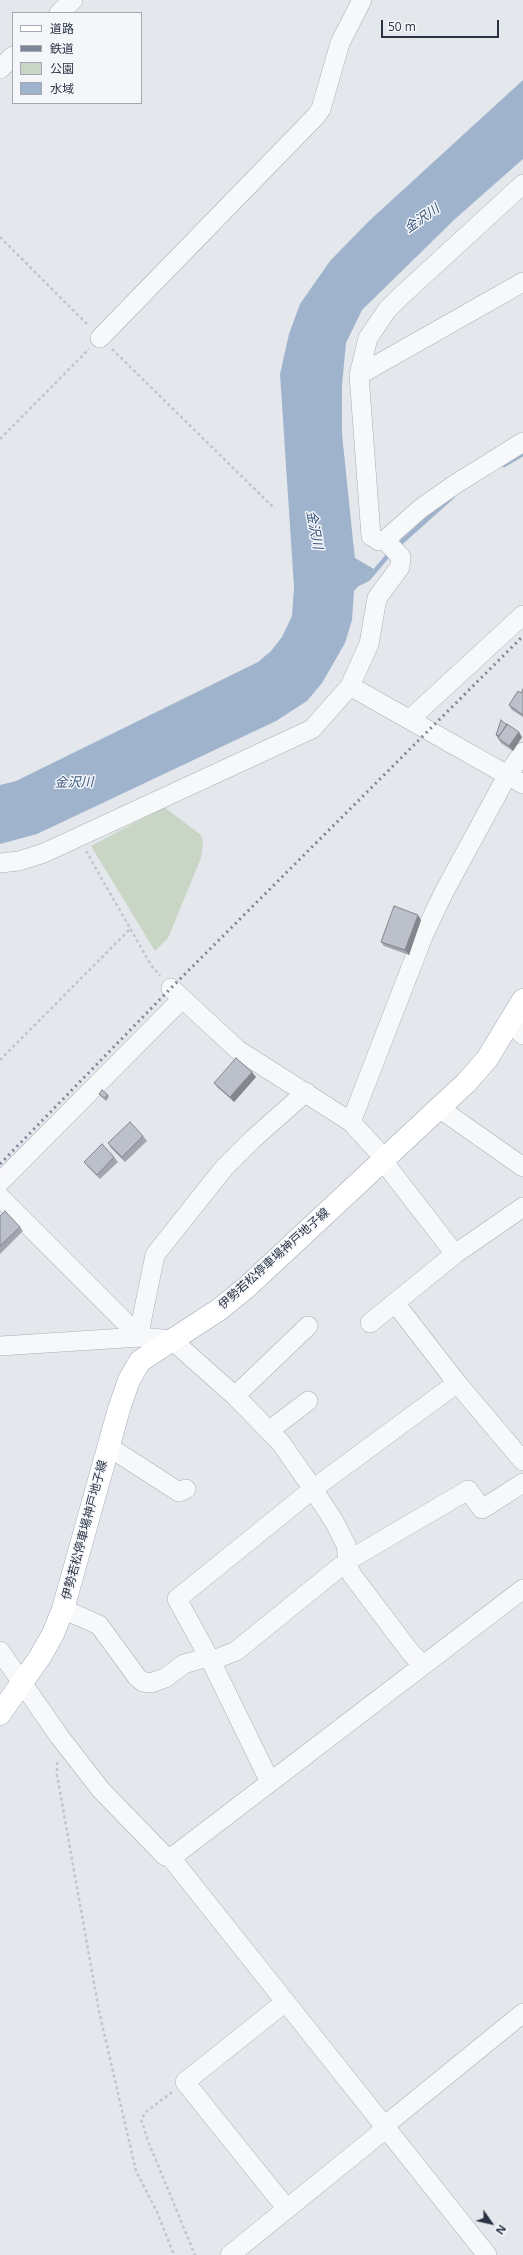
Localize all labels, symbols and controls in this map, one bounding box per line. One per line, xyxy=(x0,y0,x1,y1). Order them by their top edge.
legend xyxy=(12,12,142,104)
scale bar xyxy=(383,12,501,38)
text: 50 m xyxy=(388,18,416,35)
text: 道路 xyxy=(50,20,74,37)
text: 鉄道 xyxy=(50,40,74,57)
text: 公園 xyxy=(50,60,74,77)
text: 水域 xyxy=(50,80,74,97)
water label: 金沢川 xyxy=(402,201,442,237)
water label: 金沢川 xyxy=(303,509,325,551)
water label: 金沢川 xyxy=(54,775,94,791)
street label: 伊勢若松停車場神戸地子線 xyxy=(216,1205,332,1313)
street label: 伊勢若松停車場神戸地子線 xyxy=(59,1459,111,1601)
north arrow xyxy=(471,2203,511,2243)
text: N xyxy=(493,2222,510,2238)

